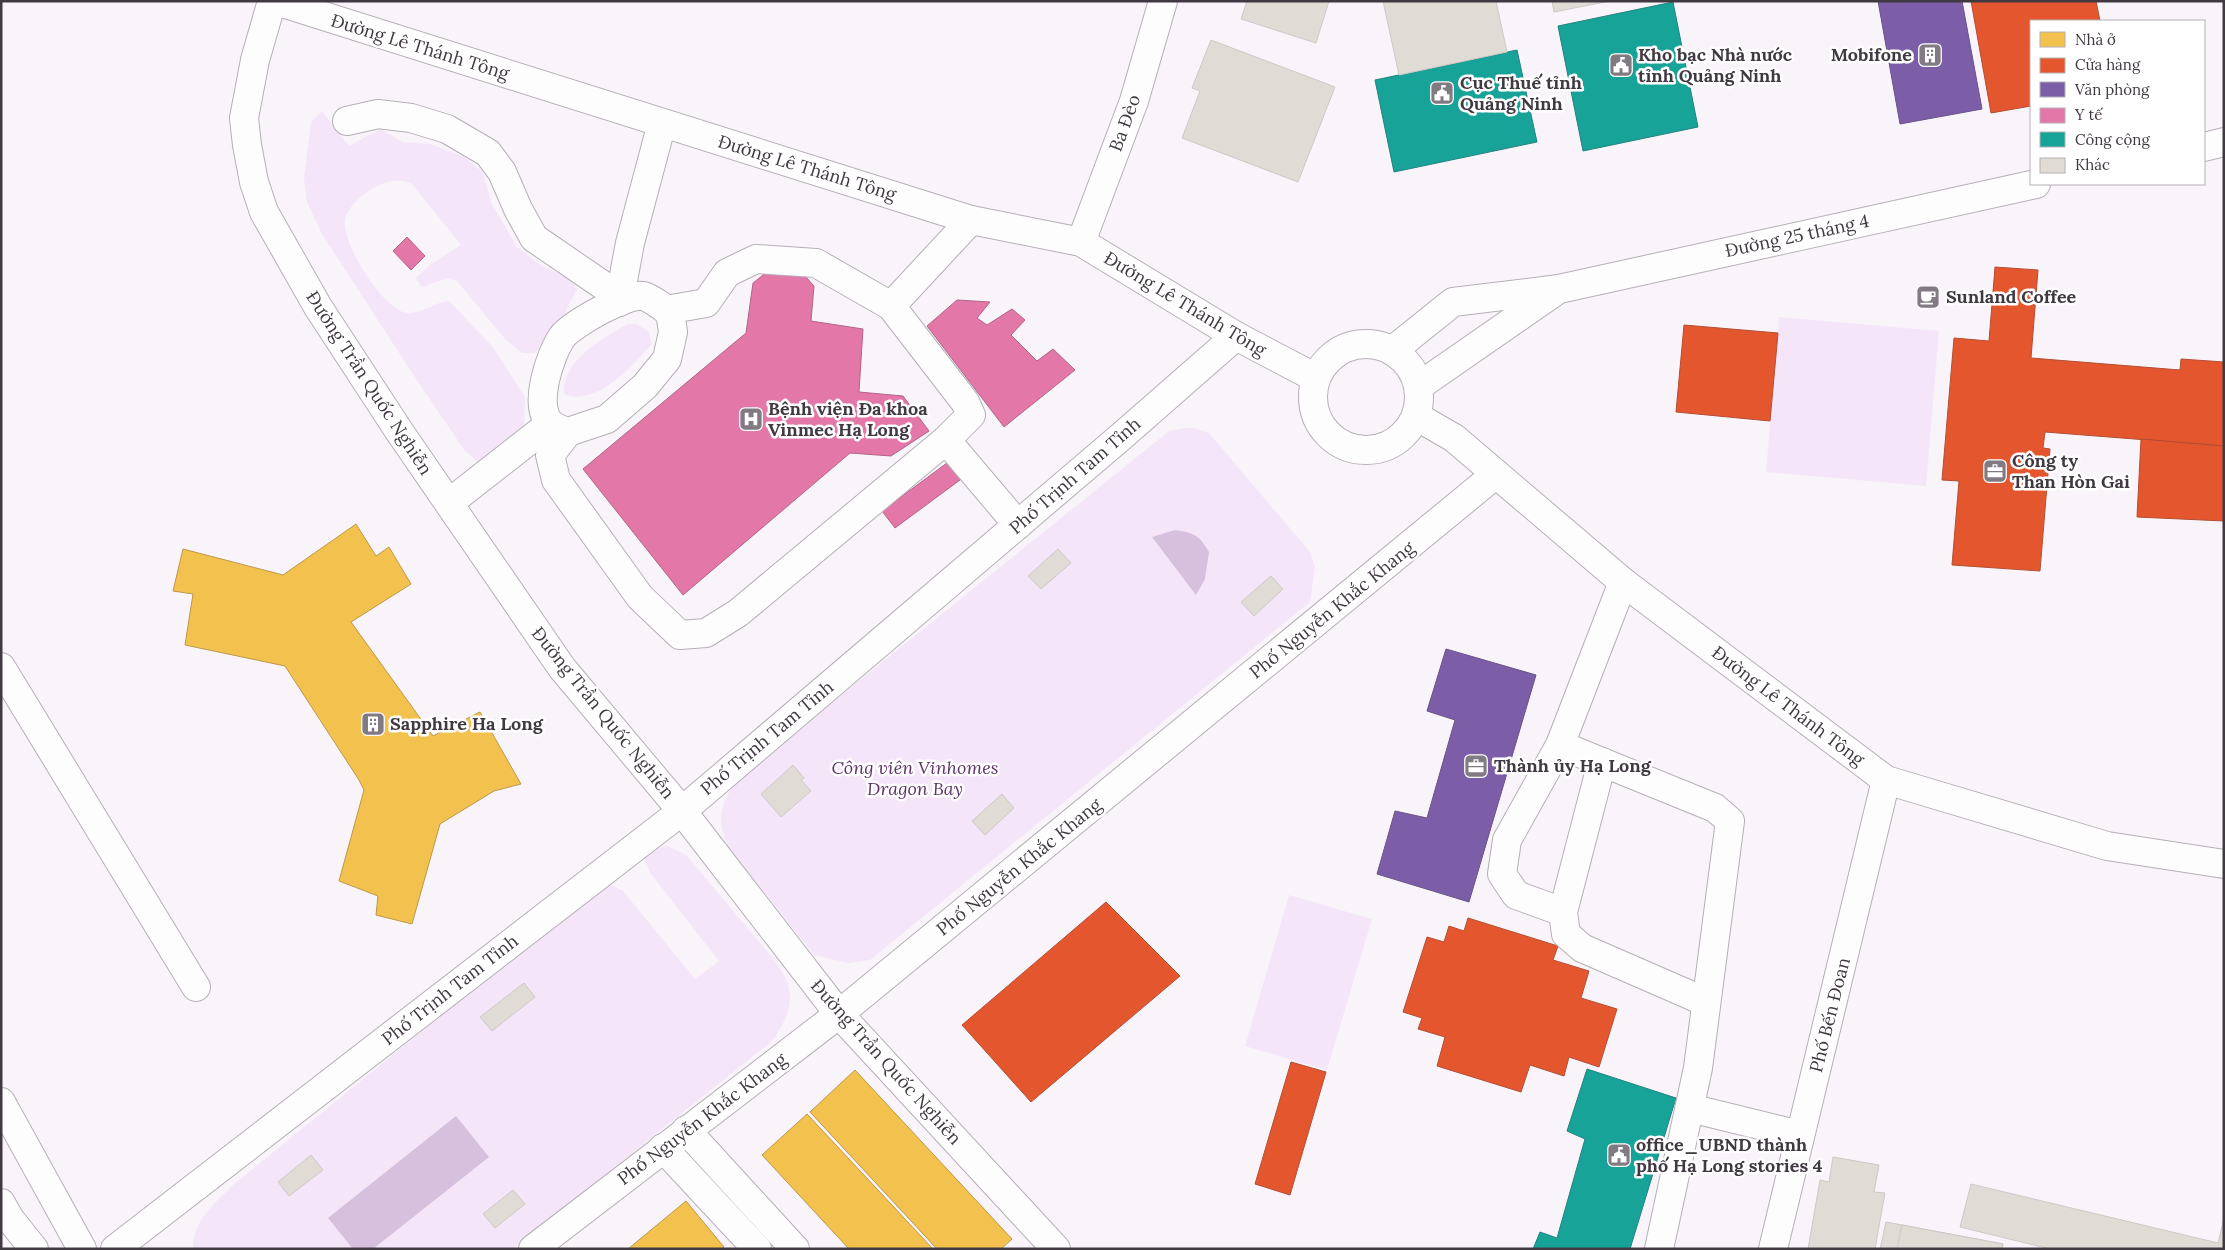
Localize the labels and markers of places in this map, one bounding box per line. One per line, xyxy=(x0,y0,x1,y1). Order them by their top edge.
building icon: Mobifone xyxy=(1917,42,1943,68)
place label: Kho bạc Nhà nước tỉnh Quảng Ninh xyxy=(1638,43,1793,87)
place label: Mobifone xyxy=(1831,43,1912,66)
public building icon: Kho bạc Nhà nước tỉnh Quảng Ninh xyxy=(1608,52,1634,78)
place label: Cục Thuế tỉnh Quảng Ninh xyxy=(1460,71,1582,115)
public building icon: Cục Thuế tỉnh Quảng Ninh xyxy=(1429,80,1455,106)
cafe icon: Sunland Coffee xyxy=(1915,284,1941,310)
place label: Sunland Coffee xyxy=(1946,285,2077,308)
place label: Bệnh viện Đa khoa Vinmec Hạ Long xyxy=(768,397,928,441)
hospital icon: Bệnh viện Đa khoa Vinmec Hạ Long xyxy=(738,406,764,432)
place label: Công ty Than Hòn Gai xyxy=(2012,449,2130,493)
office icon: Công ty Than Hòn Gai xyxy=(1982,458,2008,484)
building icon: Sapphire Ha Long xyxy=(360,711,386,737)
place label: Sapphire Ha Long xyxy=(390,712,544,735)
office icon: Thành ủy Hạ Long xyxy=(1463,753,1489,779)
place label: Thành ủy Hạ Long xyxy=(1494,754,1652,777)
place label: office_UBND thành phố Hạ Long stories 4 xyxy=(1636,1133,1823,1177)
public building icon: office_UBND thành phố Hạ Long stories 4 xyxy=(1606,1142,1632,1168)

